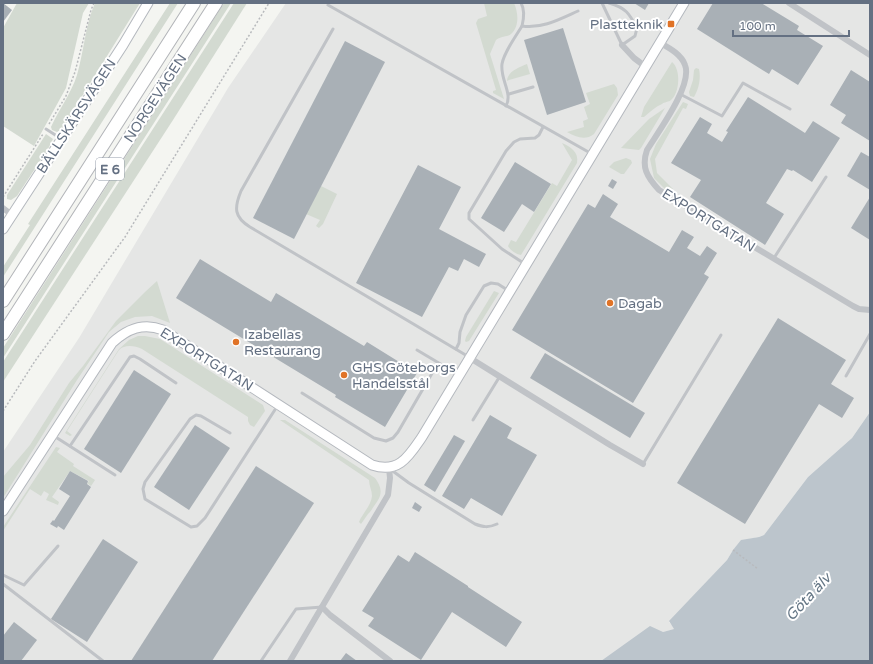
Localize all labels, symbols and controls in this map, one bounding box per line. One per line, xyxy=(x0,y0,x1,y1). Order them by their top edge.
scale bar xyxy=(733,12,849,38)
place label: Plastteknik xyxy=(590,16,663,33)
marker: Plastteknik xyxy=(666,19,676,29)
text: 100 m xyxy=(739,19,776,33)
street label: NORGEVÄGEN xyxy=(120,51,190,146)
street label: BÄLLSKÄRSVÄGEN xyxy=(33,56,120,177)
road number: E 6 xyxy=(96,158,124,180)
street label: EXPORTGATAN xyxy=(659,185,759,256)
place label: Dagab xyxy=(618,295,662,312)
marker: Dagab xyxy=(605,298,615,308)
street label: EXPORTGATAN xyxy=(157,324,257,395)
place label: Izabellas Restaurang xyxy=(244,326,321,359)
marker: Izabellas Restaurang xyxy=(231,337,241,347)
place label: GHS Göteborgs Handelsstål xyxy=(352,359,456,392)
marker: GHS Göteborgs Handelsstål xyxy=(339,370,349,380)
water label: Göta älv xyxy=(781,568,836,625)

